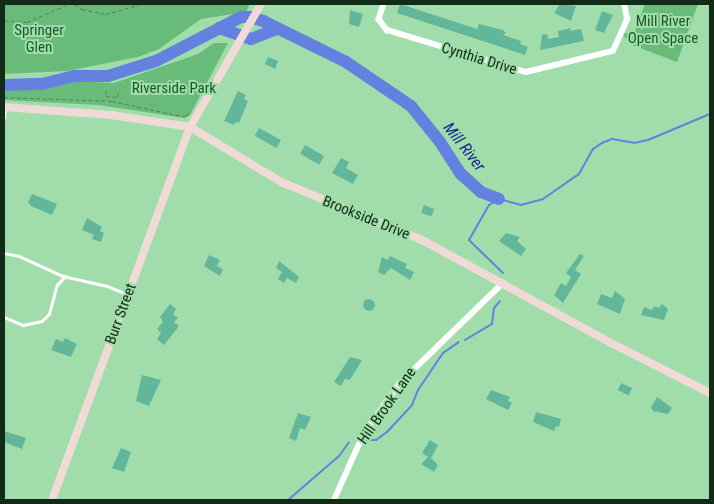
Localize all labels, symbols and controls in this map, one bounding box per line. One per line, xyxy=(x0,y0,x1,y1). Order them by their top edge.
park label: Mill River Open Space xyxy=(628,12,698,47)
park label: Springer Glen xyxy=(14,21,64,56)
street label: Cynthia Drive xyxy=(439,39,519,79)
park label: Riverside Park xyxy=(132,80,216,98)
water label: Mill River xyxy=(439,119,489,175)
street label: Brookside Drive xyxy=(320,192,412,244)
street label: Burr Street xyxy=(102,281,140,347)
street label: Hill Brook Lane xyxy=(354,364,420,448)

